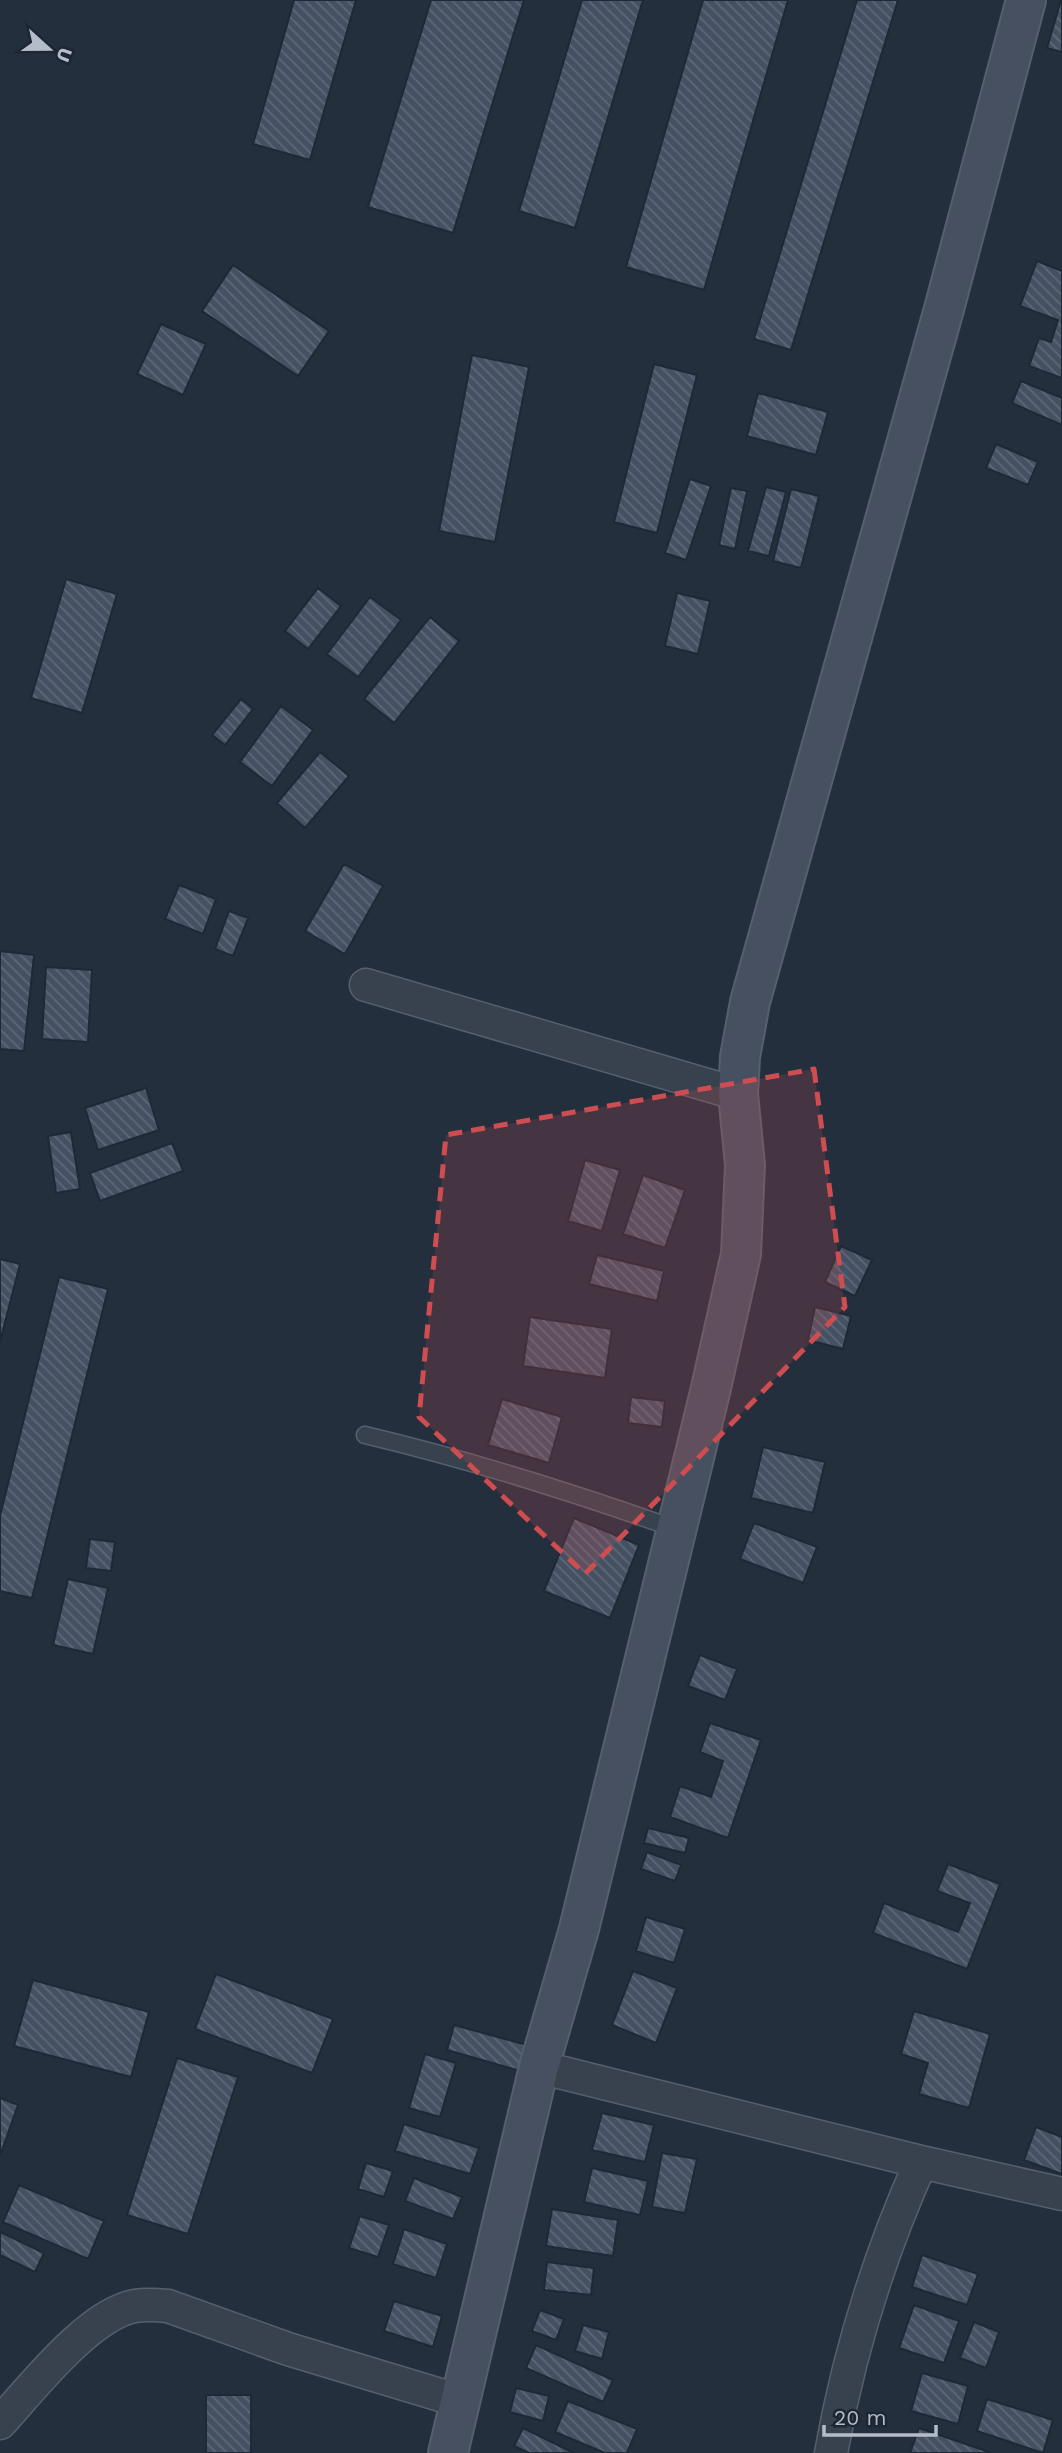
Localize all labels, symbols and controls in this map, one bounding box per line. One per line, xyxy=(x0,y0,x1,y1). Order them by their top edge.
north arrow xyxy=(14,14,84,84)
text: U xyxy=(51,44,78,65)
scale bar xyxy=(824,2394,936,2438)
text: 20 m xyxy=(834,2405,886,2430)

